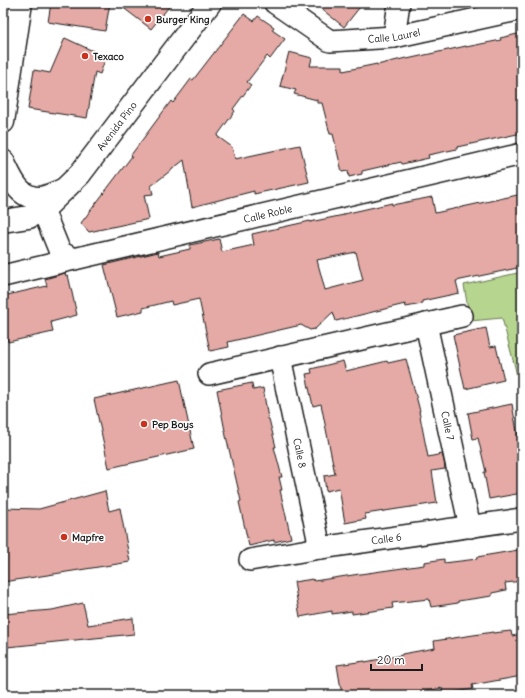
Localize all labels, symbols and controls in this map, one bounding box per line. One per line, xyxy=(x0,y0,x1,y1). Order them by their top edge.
place label: Burger King xyxy=(156,13,210,26)
marker: Burger King xyxy=(143,14,153,24)
street label: Calle Laurel xyxy=(367,25,421,46)
place label: Texaco xyxy=(93,50,124,63)
marker: Texaco xyxy=(80,51,90,61)
street label: Avenida Pino xyxy=(94,99,140,153)
street label: Calle Roble xyxy=(242,202,294,226)
street label: Calle 7 xyxy=(438,410,457,442)
place label: Pep Boys xyxy=(152,418,194,431)
marker: Pep Boys xyxy=(139,419,149,429)
street label: Calle 8 xyxy=(290,437,309,469)
street label: Calle 6 xyxy=(370,530,402,548)
place label: Mapfre xyxy=(72,531,104,544)
marker: Mapfre xyxy=(59,532,69,542)
scale bar xyxy=(371,646,422,672)
text: 20 m xyxy=(377,652,405,667)

